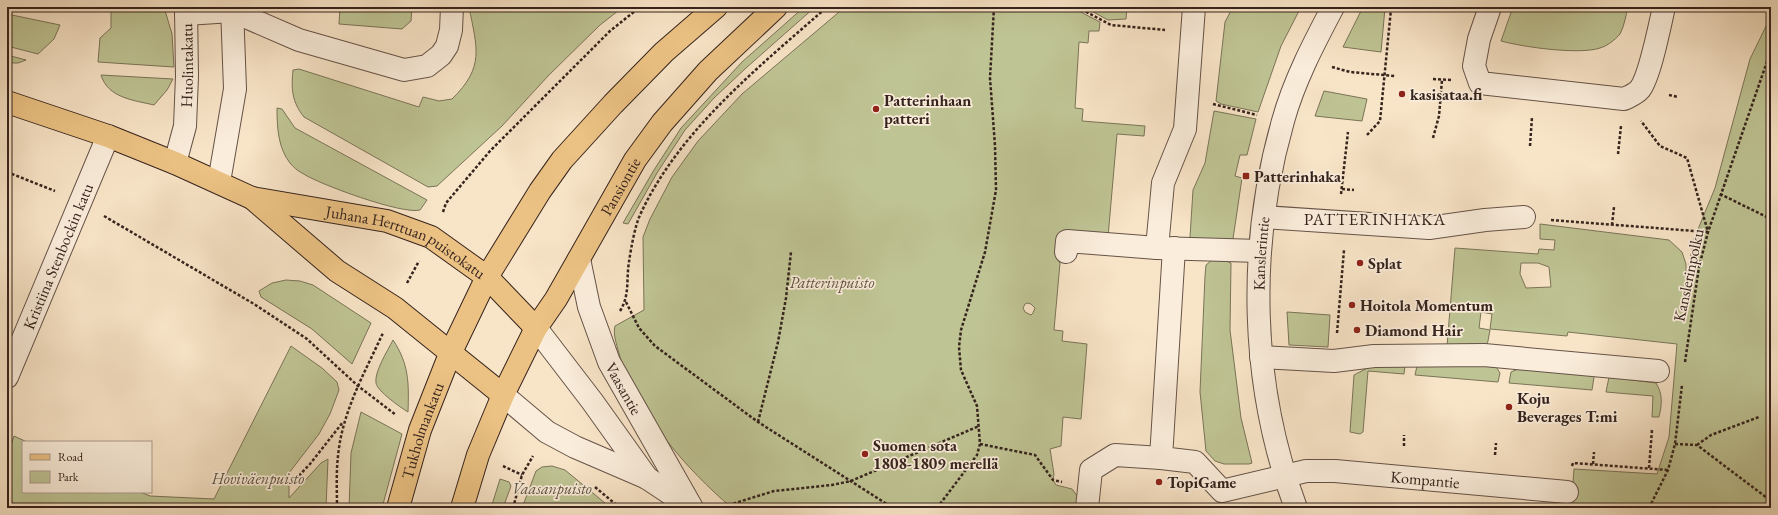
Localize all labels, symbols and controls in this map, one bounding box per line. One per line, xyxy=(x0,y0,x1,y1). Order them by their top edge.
street label: Huolintakatu xyxy=(176,23,198,108)
place label: kasisataa.fi xyxy=(1410,84,1483,105)
marker: kasisataa.fi xyxy=(1397,89,1407,99)
place label: Patterinhaan patteri xyxy=(884,90,971,129)
marker: Patterinhaan patteri xyxy=(871,104,881,114)
street label: Pansiontie xyxy=(596,154,645,219)
place label: Patterinhaka xyxy=(1254,166,1342,187)
marker: Patterinhaka xyxy=(1241,171,1251,181)
street label: Kristiina Stenbockin katu xyxy=(18,180,98,333)
street label: Juhana Herttuan puistokatu xyxy=(322,200,490,284)
district label: PATTERINHAKA xyxy=(1304,208,1446,230)
street label: Kanslerintie xyxy=(1248,215,1274,291)
street label: Kanslerinpolku xyxy=(1668,226,1709,323)
place label: Splat xyxy=(1368,253,1402,274)
marker: Splat xyxy=(1355,258,1365,268)
park label: Patterinpuisto xyxy=(790,272,875,293)
place label: Hoitola Momentum xyxy=(1360,295,1493,316)
marker: Hoitola Momentum xyxy=(1347,300,1357,310)
place label: Diamond Hair xyxy=(1365,320,1463,341)
marker: Diamond Hair xyxy=(1352,325,1362,335)
street label: Vaasantie xyxy=(600,359,647,419)
street label: Tukholmankatu xyxy=(397,379,449,482)
place label: Koju Beverages T:mi xyxy=(1517,388,1618,427)
marker: Koju Beverages T:mi xyxy=(1504,402,1514,412)
place label: Suomen sota 1808-1809 merellä xyxy=(873,435,999,474)
legend xyxy=(22,441,152,493)
text: Road xyxy=(58,449,84,465)
marker: Suomen sota 1808-1809 merellä xyxy=(860,449,870,459)
street label: Kompantie xyxy=(1390,466,1460,493)
park label: Hoviväenpuisto xyxy=(211,468,304,489)
text: Park xyxy=(58,469,79,485)
place label: TopiGame xyxy=(1167,472,1237,493)
marker: TopiGame xyxy=(1154,477,1164,487)
park label: Vaasanpuisto xyxy=(512,478,592,499)

